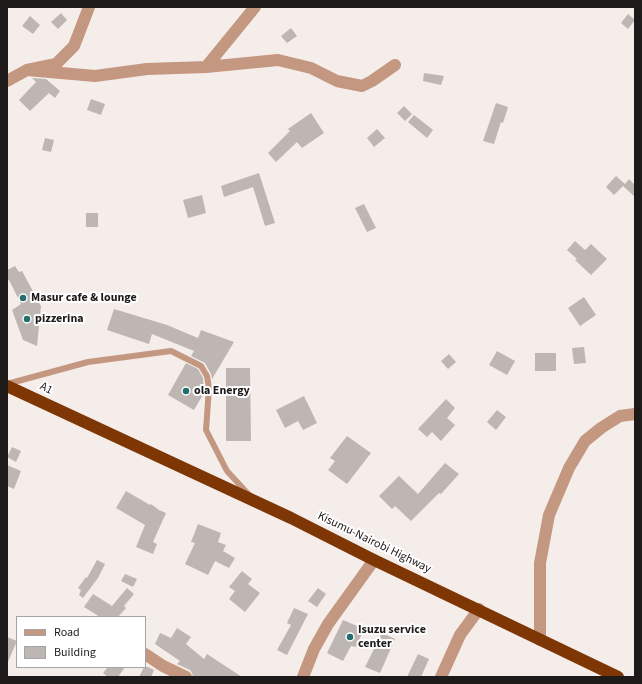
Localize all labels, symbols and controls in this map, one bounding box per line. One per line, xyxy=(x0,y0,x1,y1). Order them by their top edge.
place label: Masur cafe & lounge xyxy=(31,291,137,305)
marker: Masur cafe & lounge xyxy=(18,293,28,303)
place label: pizzerina xyxy=(35,312,84,326)
marker: pizzerina xyxy=(22,314,32,324)
street label: A1 xyxy=(37,380,55,398)
place label: ola Energy xyxy=(194,384,250,398)
marker: ola Energy xyxy=(181,386,191,396)
street label: Kisumu-Nairobi Highway xyxy=(315,509,433,577)
legend xyxy=(16,616,146,668)
place label: Isuzu service center xyxy=(358,623,426,651)
text: Road xyxy=(54,624,80,641)
marker: Isuzu service center xyxy=(345,632,355,642)
text: Building xyxy=(54,644,96,661)

